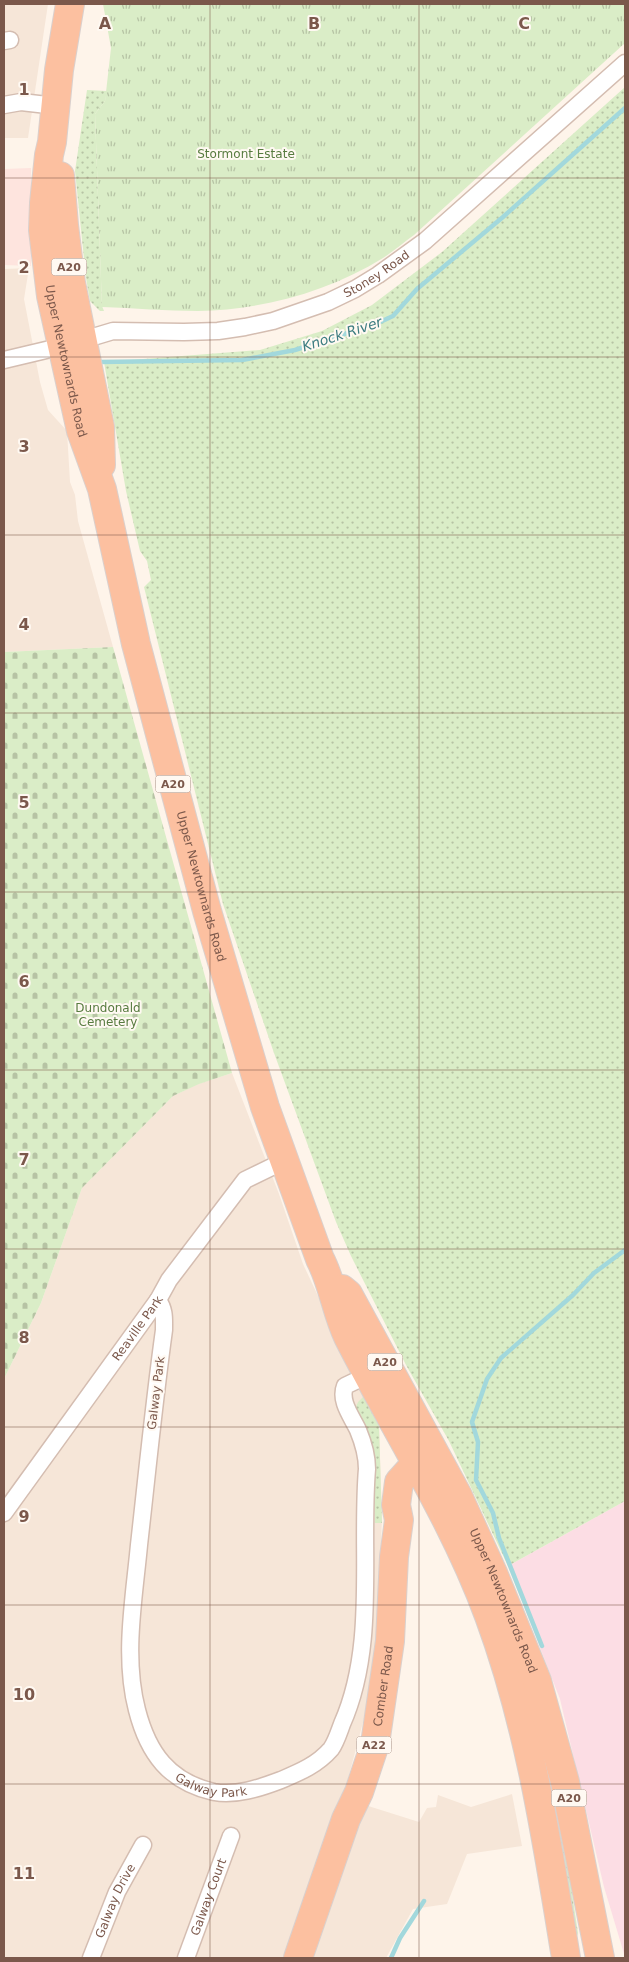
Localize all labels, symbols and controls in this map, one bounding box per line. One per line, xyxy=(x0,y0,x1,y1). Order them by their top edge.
text: A xyxy=(99,14,112,33)
text: B xyxy=(308,14,320,33)
text: C xyxy=(518,14,530,33)
text: 1 xyxy=(18,80,30,99)
park label: Stormont Estate xyxy=(197,147,295,161)
street label: Stoney Road xyxy=(341,248,412,300)
text: 2 xyxy=(18,258,30,277)
road number: A20 xyxy=(52,258,86,276)
street label: Upper Newtownards Road xyxy=(43,284,90,439)
water label: Knock River xyxy=(300,313,385,354)
text: 3 xyxy=(18,437,30,456)
text: 4 xyxy=(18,615,30,634)
road number: A20 xyxy=(156,776,190,792)
text: 5 xyxy=(18,793,30,812)
street label: Upper Newtownards Road xyxy=(174,809,229,963)
text: 6 xyxy=(18,972,30,991)
park label: Dundonald Cemetery xyxy=(75,1001,141,1029)
text: 7 xyxy=(18,1150,30,1169)
street label: Reaville Park xyxy=(109,1293,166,1363)
text: 8 xyxy=(18,1328,30,1347)
road number: A20 xyxy=(368,1354,402,1370)
street label: Galway Park xyxy=(145,1355,167,1431)
text: 9 xyxy=(18,1507,30,1526)
street label: Upper Newtownards Road xyxy=(467,1526,540,1675)
street label: Comber Road xyxy=(371,1645,396,1727)
text: 10 xyxy=(13,1685,35,1704)
road number: A22 xyxy=(356,1736,392,1754)
street label: Galway Park xyxy=(173,1770,248,1800)
road number: A20 xyxy=(552,1790,586,1806)
street label: Galway Court xyxy=(188,1856,229,1938)
street label: Galway Drive xyxy=(93,1861,138,1940)
text: 11 xyxy=(13,1864,35,1883)

